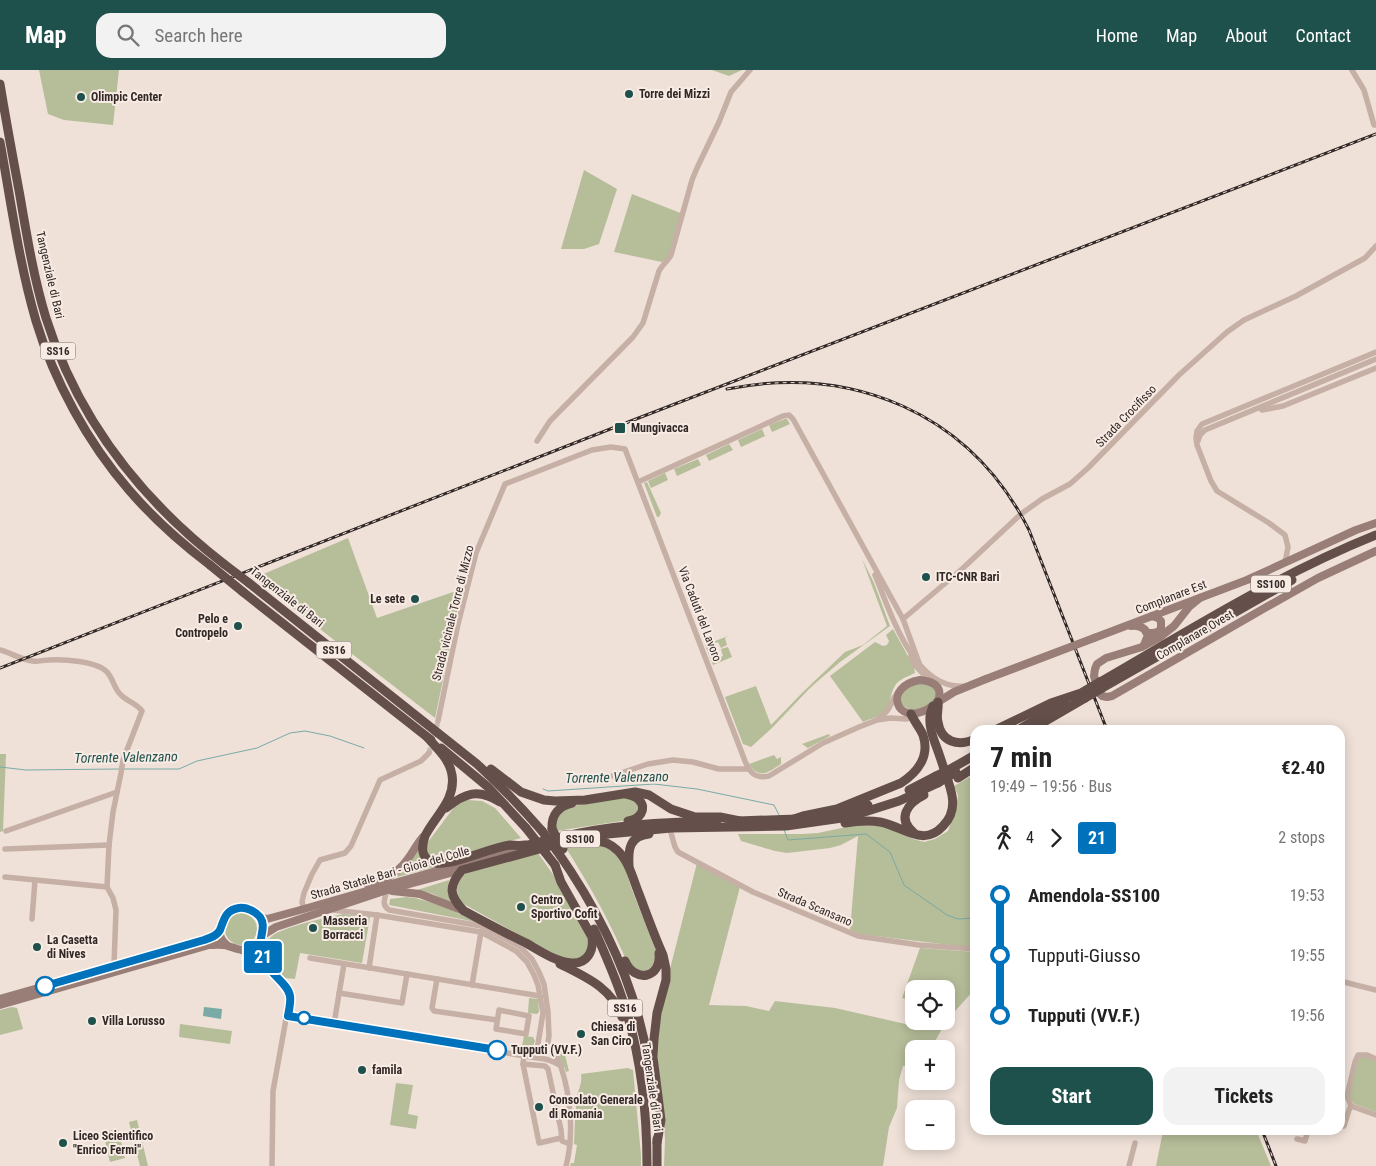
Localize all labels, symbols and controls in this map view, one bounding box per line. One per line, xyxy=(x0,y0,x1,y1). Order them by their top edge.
search box xyxy=(96,13,446,58)
text: Map xyxy=(25,21,66,49)
icon: search xyxy=(114,21,142,49)
text: Search here xyxy=(154,24,243,47)
text: Home xyxy=(1096,25,1138,46)
text: Map xyxy=(1166,25,1197,46)
text: About xyxy=(1225,25,1267,46)
text: Contact xyxy=(1295,25,1351,46)
place label: Torre dei Mizzi xyxy=(639,87,710,101)
marker: Torre dei Mizzi xyxy=(623,88,635,100)
place label: Olimpic Center xyxy=(91,90,162,104)
marker: Olimpic Center xyxy=(75,91,87,103)
street label: Tangenziale di Bari xyxy=(33,230,67,320)
road number: SS16 xyxy=(40,342,76,360)
street label: Strada Crocifisso xyxy=(1093,382,1159,450)
marker: Mungivacca xyxy=(613,421,627,435)
place label: Mungivacca xyxy=(631,421,689,435)
street label: Strada vicinale Torre di Mizzo xyxy=(429,544,477,682)
street label: Tangenziale di Bari xyxy=(247,564,327,630)
street label: Via Caduti del Lavoro xyxy=(675,565,725,663)
place label: ITC-CNR Bari xyxy=(936,570,1000,584)
marker: ITC-CNR Bari xyxy=(920,571,932,583)
road number: SS100 xyxy=(1251,576,1291,592)
street label: Complanare Est xyxy=(1134,577,1209,617)
place label: Le sete xyxy=(370,592,405,606)
marker: Le sete xyxy=(409,593,421,605)
street label: Complanare Ovest xyxy=(1154,607,1236,663)
place label: Pelo e Contropelo xyxy=(175,612,228,640)
marker: Pelo e Contropelo xyxy=(232,620,244,632)
road number: SS16 xyxy=(316,642,352,658)
text: 7 min xyxy=(990,741,1052,774)
water label: Torrente Valenzano xyxy=(74,748,178,766)
text: €2.40 xyxy=(1281,756,1325,779)
water label: Torrente Valenzano xyxy=(565,768,669,786)
text: 19:49 – 19:56 · Bus xyxy=(990,777,1112,796)
icon: walk xyxy=(990,824,1018,852)
icon: forward xyxy=(1042,824,1070,852)
text: 21 xyxy=(1088,827,1106,848)
text: 4 xyxy=(1026,828,1034,847)
text: 2 stops xyxy=(1278,828,1325,847)
road number: SS100 xyxy=(560,831,600,848)
street label: Strada Statale Bari - Gioia del Colle xyxy=(309,843,471,902)
text: Amendola-SS100 xyxy=(1028,884,1160,907)
street label: Strada Scansano xyxy=(776,885,854,929)
text: 19:53 xyxy=(1290,886,1325,905)
place label: Centro Sportivo Cofit xyxy=(531,893,598,921)
marker: Centro Sportivo Cofit xyxy=(515,901,527,913)
place label: Masseria Borracci xyxy=(323,914,367,942)
marker: Masseria Borracci xyxy=(307,922,319,934)
place label: La Casetta di Nives xyxy=(47,933,98,961)
marker: La Casetta di Nives xyxy=(31,941,43,953)
line badge: 21 xyxy=(240,941,286,973)
text: Tupputi-Giusso xyxy=(1028,944,1140,967)
text: 21 xyxy=(254,946,272,967)
text: 19:55 xyxy=(1290,946,1325,965)
unlabelled marker xyxy=(35,976,55,996)
map controls xyxy=(905,980,955,1150)
button: locate xyxy=(905,980,955,1030)
road number: SS16 xyxy=(608,1000,642,1016)
text: Tupputi (VV.F.) xyxy=(1028,1004,1140,1027)
text: 19:56 xyxy=(1290,1006,1325,1025)
unlabelled marker xyxy=(297,1011,311,1025)
place label: Villa Lorusso xyxy=(102,1014,165,1028)
marker: Villa Lorusso xyxy=(86,1015,98,1027)
place label: Chiesa di San Ciro xyxy=(591,1020,635,1048)
marker: Chiesa di San Ciro xyxy=(575,1028,587,1040)
marker: Tupputi (VV.F.) xyxy=(487,1040,507,1060)
button: + xyxy=(905,1040,955,1090)
street label: Tangenziale di Bari xyxy=(639,1042,665,1132)
place label: Tupputi (VV.F.) xyxy=(511,1043,582,1057)
place label: famila xyxy=(372,1063,403,1077)
marker: famila xyxy=(356,1064,368,1076)
button: Start xyxy=(990,1067,1153,1125)
button: Tickets xyxy=(1163,1067,1325,1125)
place label: Consolato Generale di Romania xyxy=(549,1093,643,1121)
button: − xyxy=(905,1100,955,1150)
marker: Consolato Generale di Romania xyxy=(533,1101,545,1113)
place label: Liceo Scientifico "Enrico Fermi" xyxy=(73,1129,153,1157)
marker: Liceo Scientifico "Enrico Fermi" xyxy=(57,1137,69,1149)

